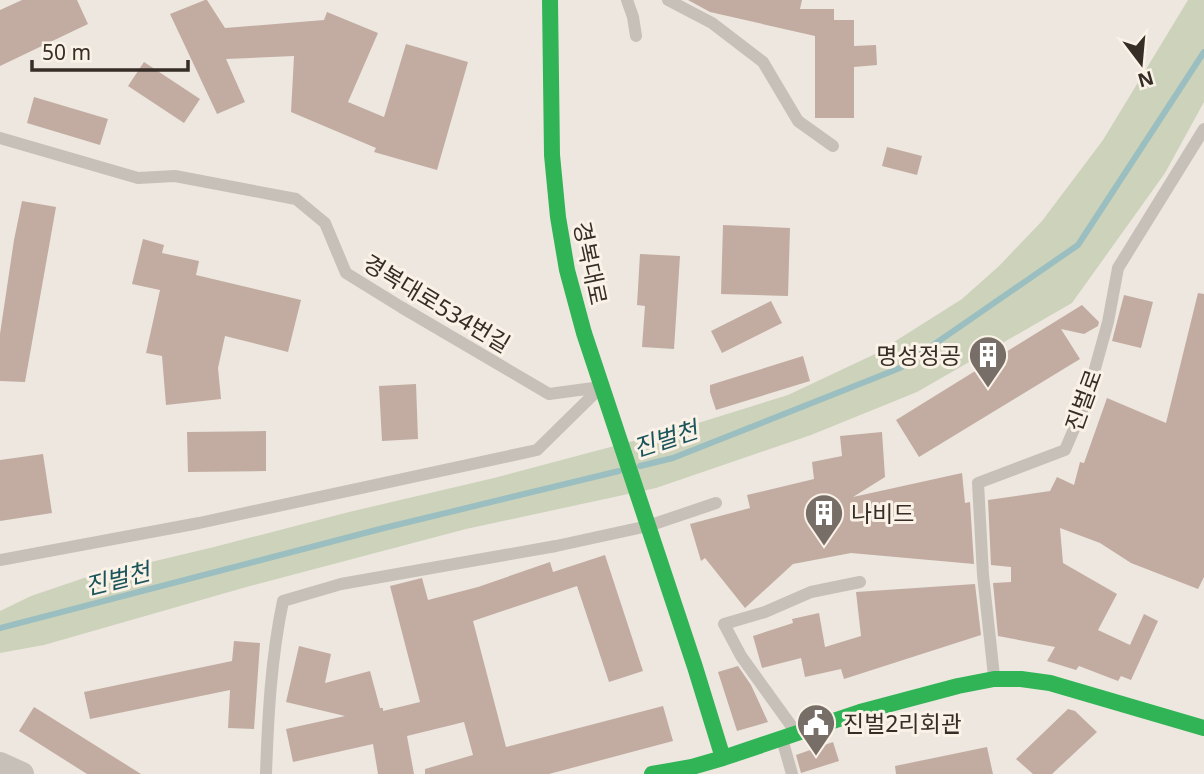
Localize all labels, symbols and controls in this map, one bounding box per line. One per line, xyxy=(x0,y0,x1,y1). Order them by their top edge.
scale bar xyxy=(32,28,187,72)
north arrow xyxy=(1106,28,1176,98)
text: 50 m xyxy=(42,38,91,66)
text: N xyxy=(1135,65,1157,94)
street label: 경복대로 xyxy=(567,218,615,308)
street label: 경복대로534번길 xyxy=(357,246,517,360)
building icon: 명성정공 xyxy=(967,334,1009,389)
place label: 명성정공 xyxy=(876,339,961,371)
street label: 진벌로 xyxy=(1057,365,1109,435)
water label: 진벌천 xyxy=(628,411,704,464)
building icon: 나비드 xyxy=(803,492,845,547)
place label: 나비드 xyxy=(851,497,914,529)
water label: 진벌천 xyxy=(81,553,156,602)
public building icon: 진벌2리회관 xyxy=(795,702,837,757)
place label: 진벌2리회관 xyxy=(843,707,962,739)

